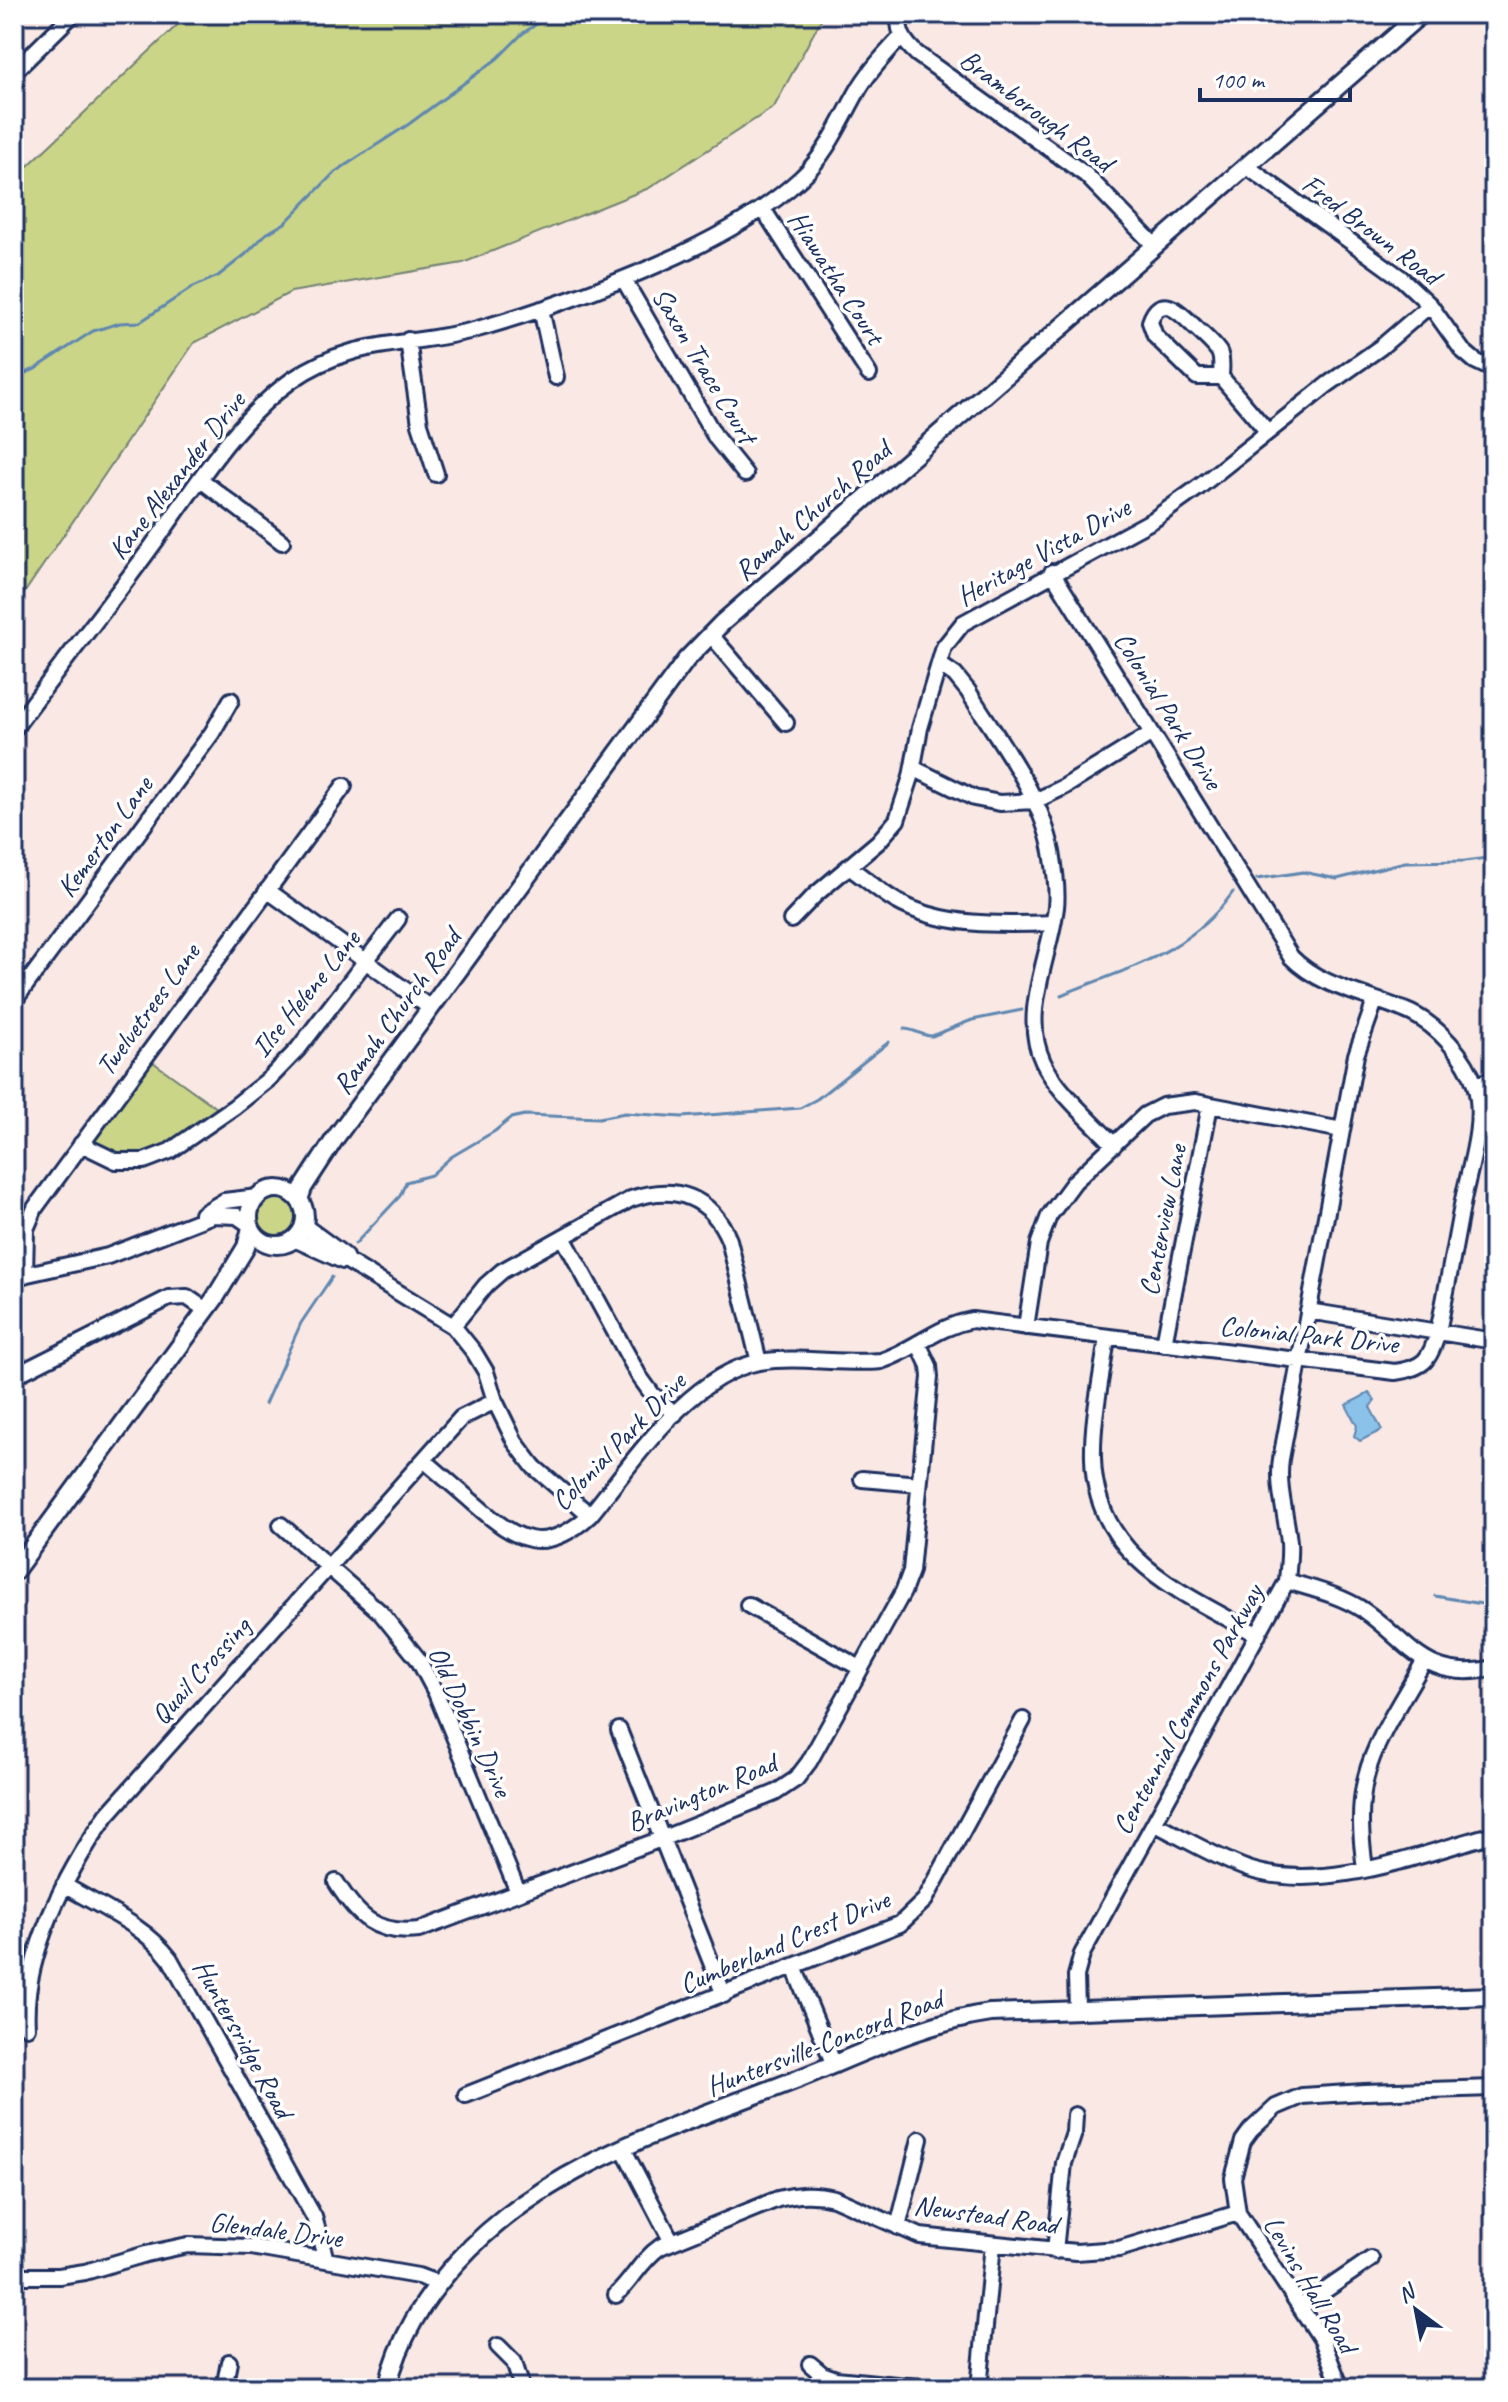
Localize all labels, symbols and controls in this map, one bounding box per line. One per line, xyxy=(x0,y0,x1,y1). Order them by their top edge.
street label: Bramborough Road xyxy=(953,41,1123,182)
scale bar xyxy=(1200,52,1350,102)
text: 100 m xyxy=(1212,65,1266,95)
street label: Fred Brown Road xyxy=(1296,166,1451,295)
street label: Hiawatha Court xyxy=(780,204,894,353)
street label: Saxon Trace Court xyxy=(644,281,767,453)
street label: Kane Alexander Drive xyxy=(100,383,254,566)
street label: Ramah Church Road xyxy=(727,430,901,588)
street label: Heritage Vista Drive xyxy=(950,488,1138,614)
street label: Colonial Park Drive xyxy=(1106,625,1232,797)
street label: Kemerton Lane xyxy=(49,767,161,904)
street label: Ramah Church Road xyxy=(325,918,471,1101)
street label: Ilse Helene Lane xyxy=(243,921,369,1064)
street label: Twelvetrees Lane xyxy=(88,935,208,1082)
street label: Centerview Lane xyxy=(1131,1140,1195,1299)
street label: Colonial Park Drive xyxy=(1218,1308,1402,1361)
street label: Colonial Park Drive xyxy=(544,1363,694,1518)
street label: Centennial Commons Parkway xyxy=(1104,1576,1272,1840)
street label: Quail Crossing xyxy=(143,1608,259,1731)
street label: Old Dobbin Drive xyxy=(420,1640,521,1804)
street label: Bravington Road xyxy=(621,1744,785,1840)
street label: Cumberland Crest Drive xyxy=(674,1881,896,2001)
street label: Huntersridge Road xyxy=(186,1953,303,2127)
street label: Huntersville-Concord Road xyxy=(701,1980,951,2104)
street label: Newstead Road xyxy=(912,2187,1064,2242)
street label: Glendale Drive xyxy=(208,2204,346,2255)
street label: Levins Hall Road xyxy=(1256,2209,1367,2363)
north arrow xyxy=(1376,2270,1456,2350)
text: N xyxy=(1393,2277,1422,2309)

